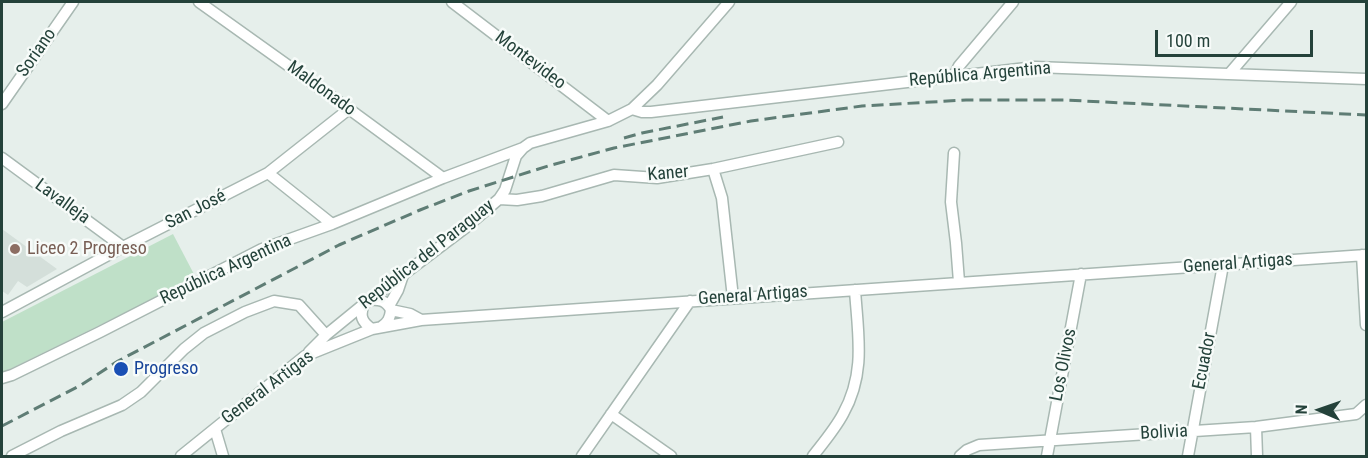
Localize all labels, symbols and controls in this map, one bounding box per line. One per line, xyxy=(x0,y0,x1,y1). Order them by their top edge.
scale bar xyxy=(1158,18,1316,56)
street label: Soriano xyxy=(13,25,61,81)
street label: Montevideo xyxy=(490,27,570,95)
text: 100 m xyxy=(1166,30,1210,51)
street label: Maldonado xyxy=(282,57,360,121)
street label: República Argentina xyxy=(908,58,1052,92)
street label: Kaner xyxy=(647,161,689,187)
street label: Lavalleja xyxy=(30,175,94,229)
street label: San José xyxy=(162,186,230,234)
street label: República del Paraguay xyxy=(355,196,499,314)
street label: República Argentina xyxy=(157,230,295,310)
place label: Liceo 2 Progreso xyxy=(27,238,147,260)
marker: Liceo 2 Progreso xyxy=(8,242,22,256)
street label: General Artigas xyxy=(1183,249,1293,279)
street label: General Artigas xyxy=(698,281,808,311)
street label: Los Olivos xyxy=(1046,327,1082,403)
street label: Ecuador xyxy=(1189,331,1221,391)
street label: General Artigas xyxy=(218,346,318,430)
place label: Progreso xyxy=(134,358,198,380)
marker: Progreso xyxy=(112,360,130,378)
north arrow xyxy=(1290,380,1350,440)
text: N xyxy=(1292,404,1311,415)
street label: Bolivia xyxy=(1140,421,1188,445)

